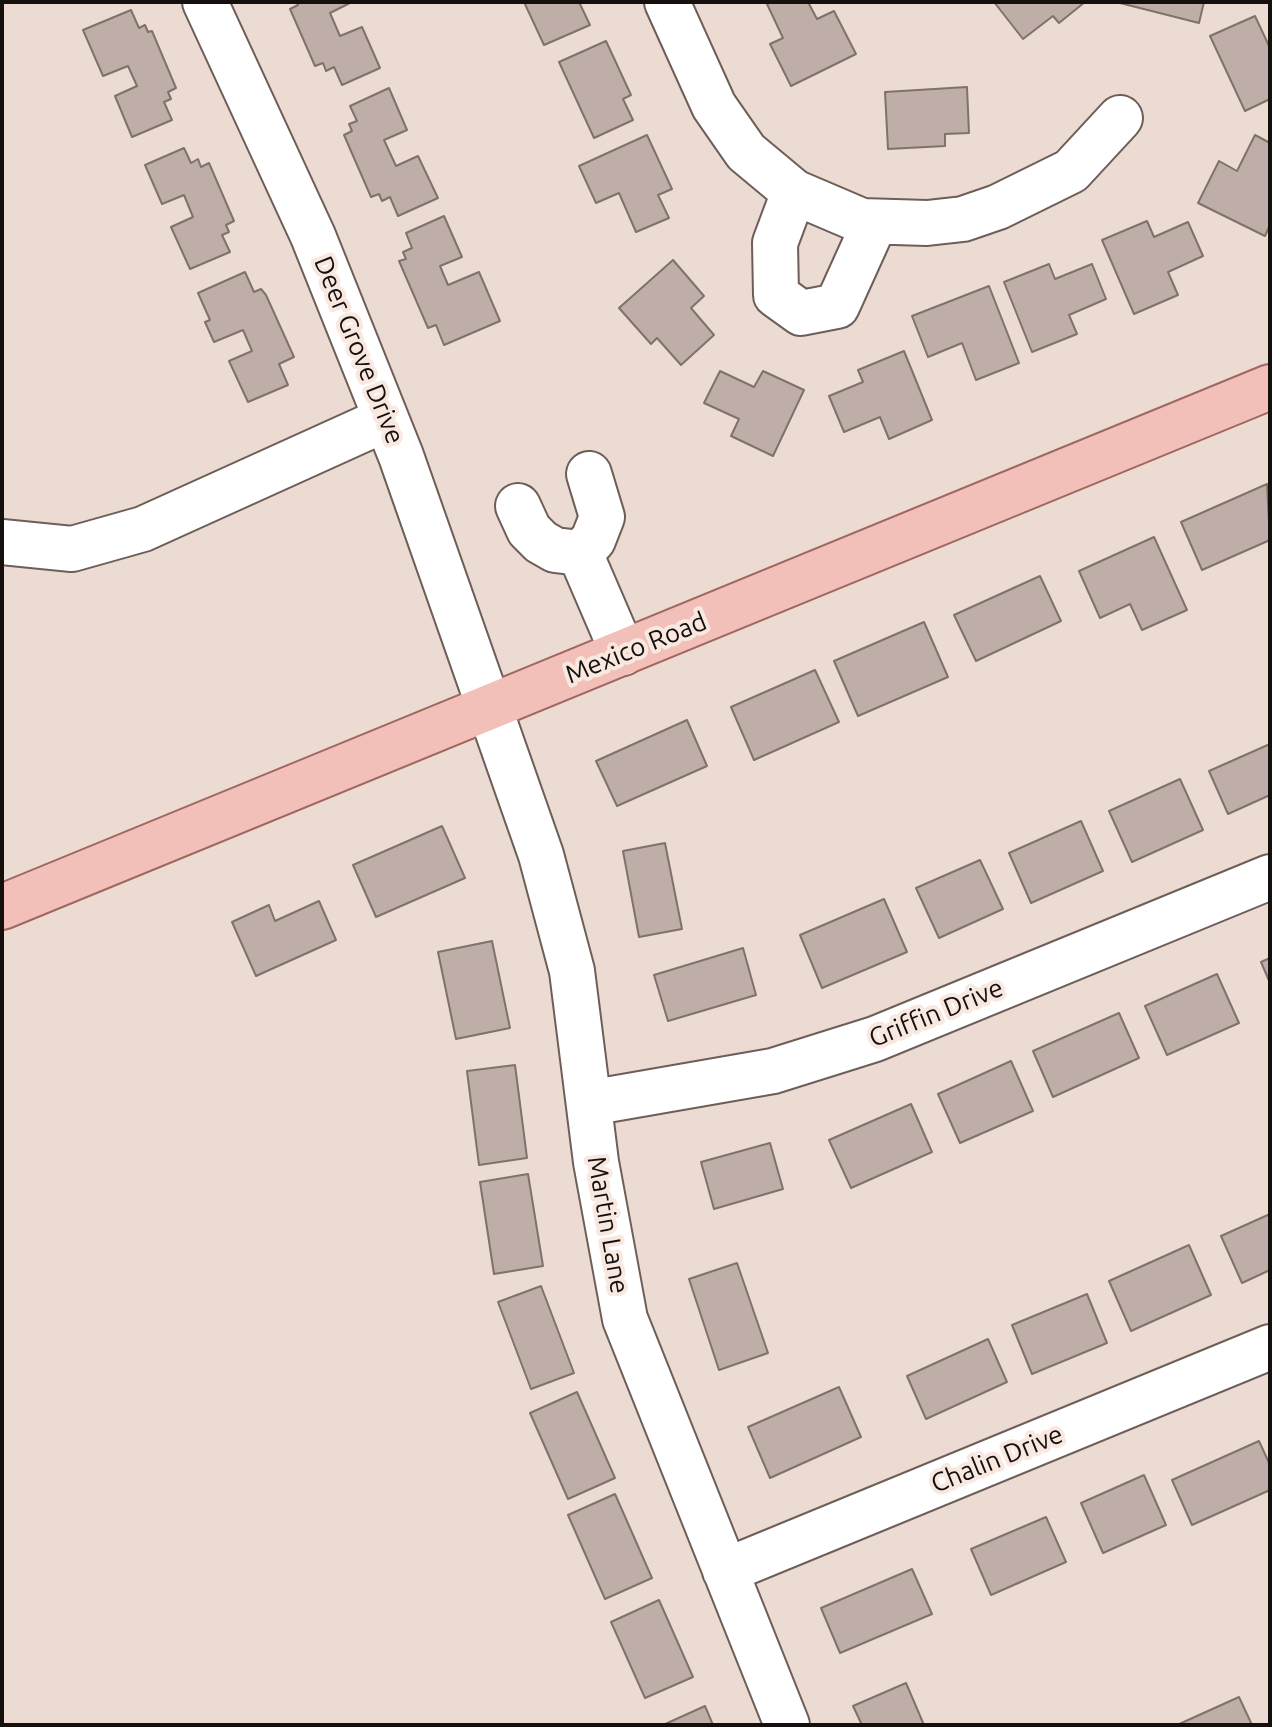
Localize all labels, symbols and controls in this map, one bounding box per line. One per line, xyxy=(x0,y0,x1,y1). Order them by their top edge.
street label: Deer Grove Drive xyxy=(307,252,411,448)
street label: Mexico Road xyxy=(561,606,711,690)
street label: Griffin Drive xyxy=(864,972,1008,1054)
street label: Martin Lane xyxy=(581,1154,635,1296)
street label: Chalin Drive xyxy=(926,1418,1068,1500)

